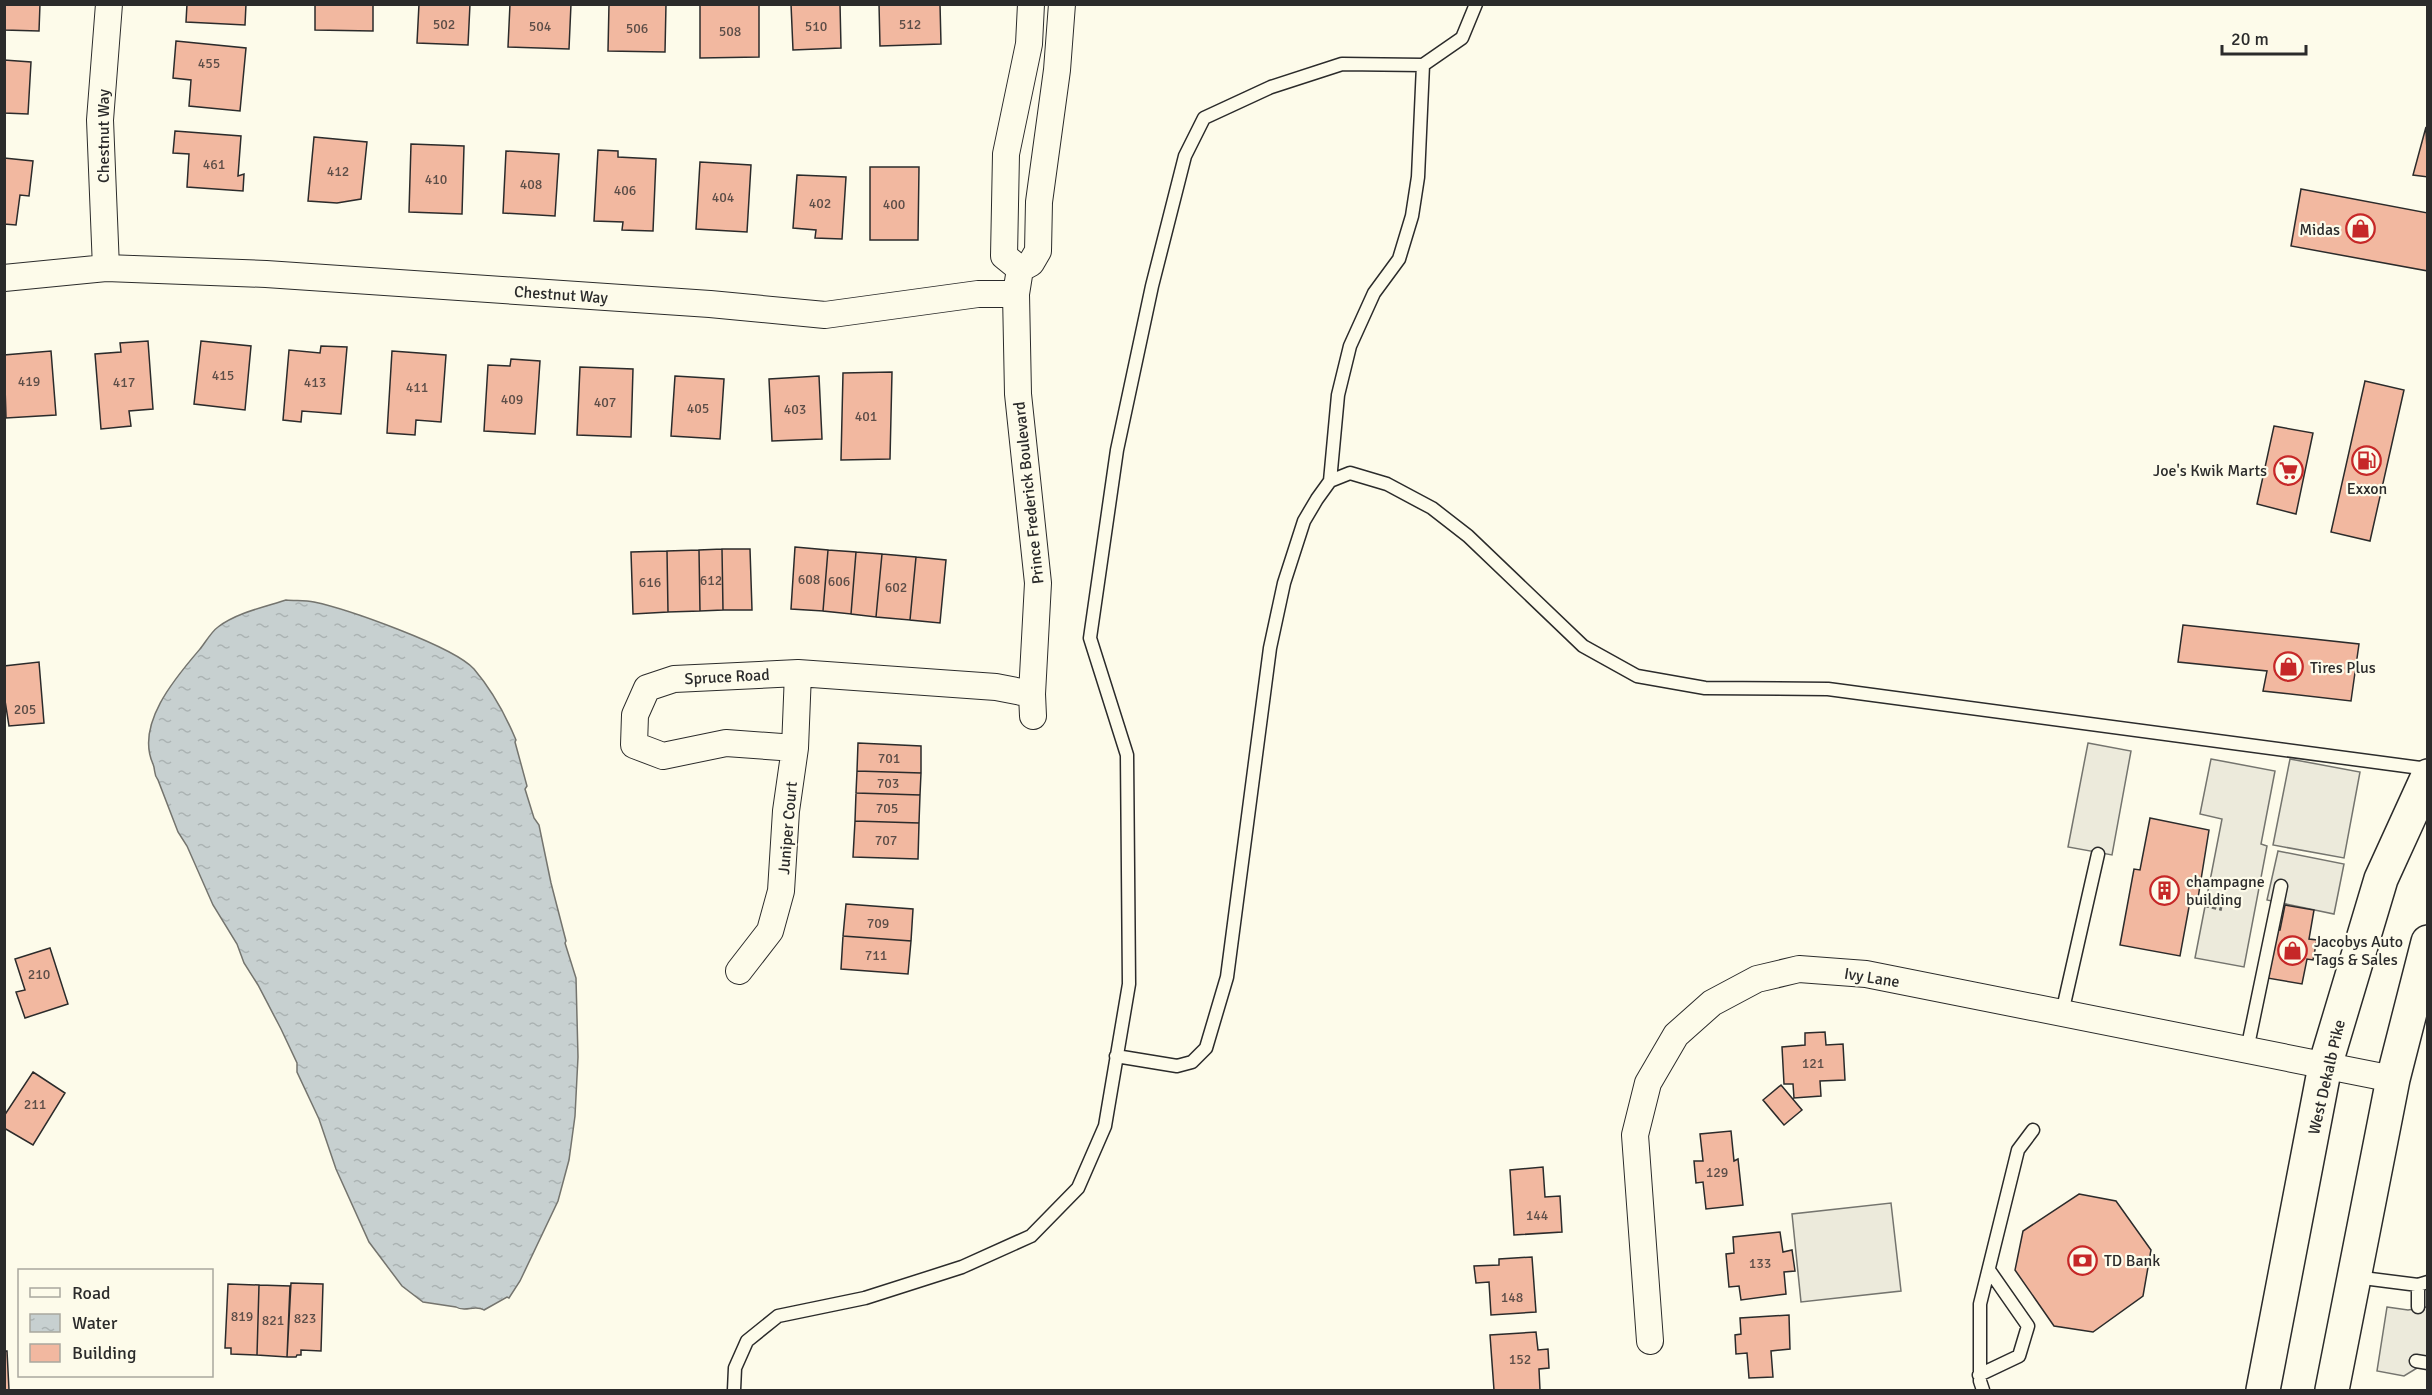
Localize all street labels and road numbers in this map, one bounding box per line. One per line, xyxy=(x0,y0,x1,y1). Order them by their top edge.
street label: Chestnut Way xyxy=(94,88,114,183)
street label: Chestnut Way xyxy=(513,282,609,308)
street label: Prince Frederick Boulevard xyxy=(1009,401,1049,585)
street label: Spruce Road xyxy=(684,665,770,689)
street label: Juniper Court xyxy=(774,780,802,875)
street label: Ivy Lane xyxy=(1843,964,1901,992)
street label: West Dekalb Pike xyxy=(2304,1018,2350,1137)

